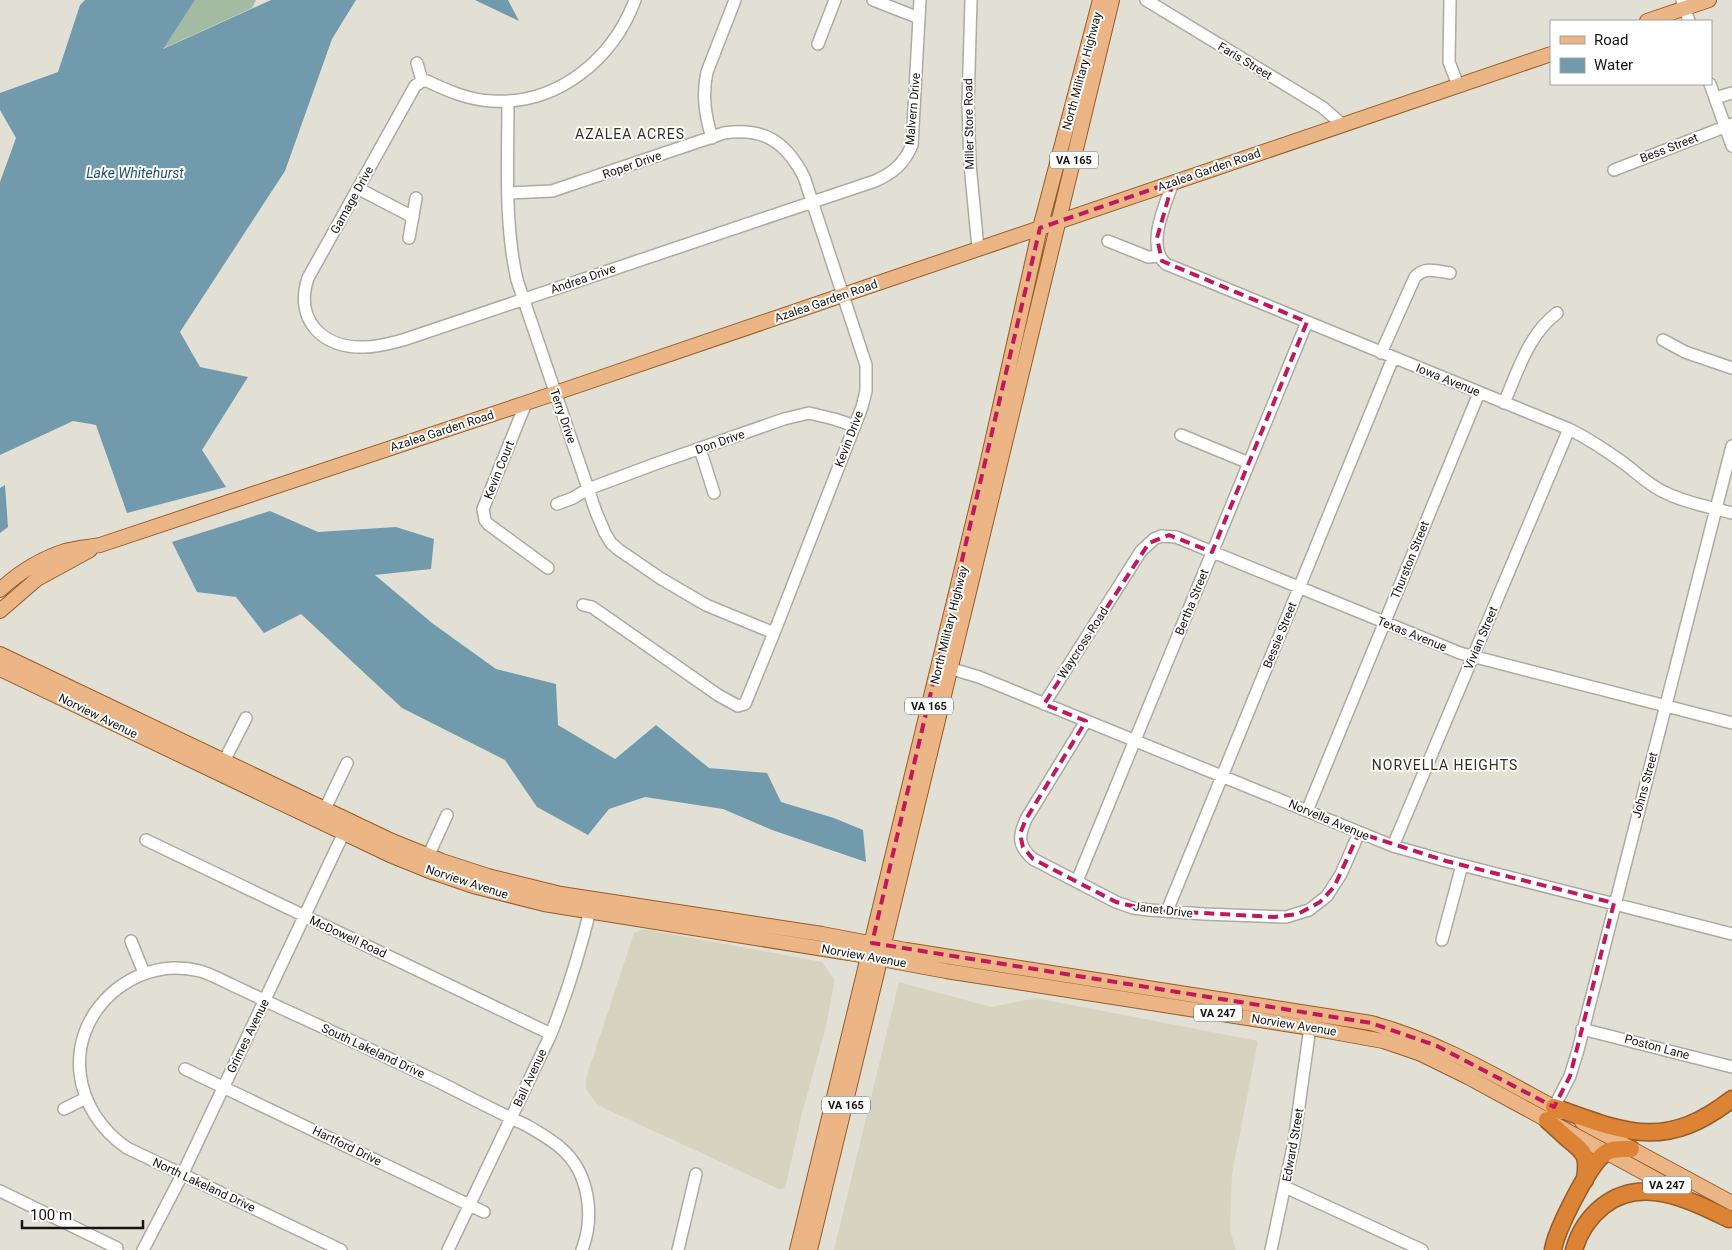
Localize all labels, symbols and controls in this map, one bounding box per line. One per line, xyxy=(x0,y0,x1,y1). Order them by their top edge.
street label: North Military Highway xyxy=(1059,10,1105,132)
legend xyxy=(1550,20,1712,85)
text: Road xyxy=(1594,31,1628,49)
street label: Faris Street xyxy=(1215,39,1275,83)
text: Water xyxy=(1594,56,1633,74)
street label: Malvern Drive xyxy=(903,72,923,146)
street label: Miller Store Road xyxy=(961,78,977,170)
district label: AZALEA ACRES xyxy=(575,126,685,142)
street label: Bess Street xyxy=(1638,131,1700,165)
street label: Azalea Garden Road xyxy=(1156,146,1262,194)
street label: Roper Drive xyxy=(601,148,663,182)
road number: VA 165 xyxy=(1050,152,1098,168)
street label: Gamage Drive xyxy=(328,164,376,236)
water label: Lake Whitehurst xyxy=(86,165,184,181)
street label: Andrea Drive xyxy=(549,261,617,297)
street label: Azalea Garden Road xyxy=(773,277,879,325)
street label: Iowa Avenue xyxy=(1414,361,1482,399)
street label: Terry Drive xyxy=(547,387,579,445)
street label: Azalea Garden Road xyxy=(388,408,496,454)
street label: Kevin Drive xyxy=(832,409,866,469)
street label: Don Drive xyxy=(693,427,747,457)
street label: Kevin Court xyxy=(481,439,517,501)
street label: Thurston Street xyxy=(1388,519,1432,601)
street label: North Military Highway xyxy=(927,564,971,686)
street label: Bertha Street xyxy=(1172,567,1212,637)
street label: Bessie Street xyxy=(1260,600,1300,670)
street label: Vivian Street xyxy=(1461,604,1501,672)
street label: Waycross Road xyxy=(1055,605,1111,681)
street label: Texas Avenue xyxy=(1375,614,1449,654)
street label: Norview Avenue xyxy=(56,691,140,741)
road number: VA 165 xyxy=(905,698,953,714)
street label: Johns Street xyxy=(1629,751,1661,819)
district label: NORVELLA HEIGHTS xyxy=(1372,757,1518,773)
street label: Norvella Avenue xyxy=(1287,797,1371,843)
street label: Norview Avenue xyxy=(424,862,510,902)
street label: Janet Drive xyxy=(1132,899,1194,921)
street label: McDowell Road xyxy=(307,913,389,961)
street label: Norview Avenue xyxy=(820,942,908,970)
street label: Grimes Avenue xyxy=(224,997,272,1075)
road number: VA 247 xyxy=(1194,1004,1242,1021)
street label: Norview Avenue xyxy=(1250,1011,1338,1039)
street label: South Lakeland Drive xyxy=(319,1021,427,1081)
street label: Poston Lane xyxy=(1623,1032,1691,1062)
street label: Ball Avenue xyxy=(511,1047,549,1109)
road number: VA 165 xyxy=(822,1096,870,1114)
street label: Edward Street xyxy=(1280,1107,1306,1183)
street label: Hartford Drive xyxy=(310,1123,384,1169)
street label: North Lakeland Drive xyxy=(151,1155,257,1215)
road number: VA 247 xyxy=(1643,1176,1691,1194)
scale bar xyxy=(22,1198,144,1230)
text: 100 m xyxy=(30,1206,72,1224)

